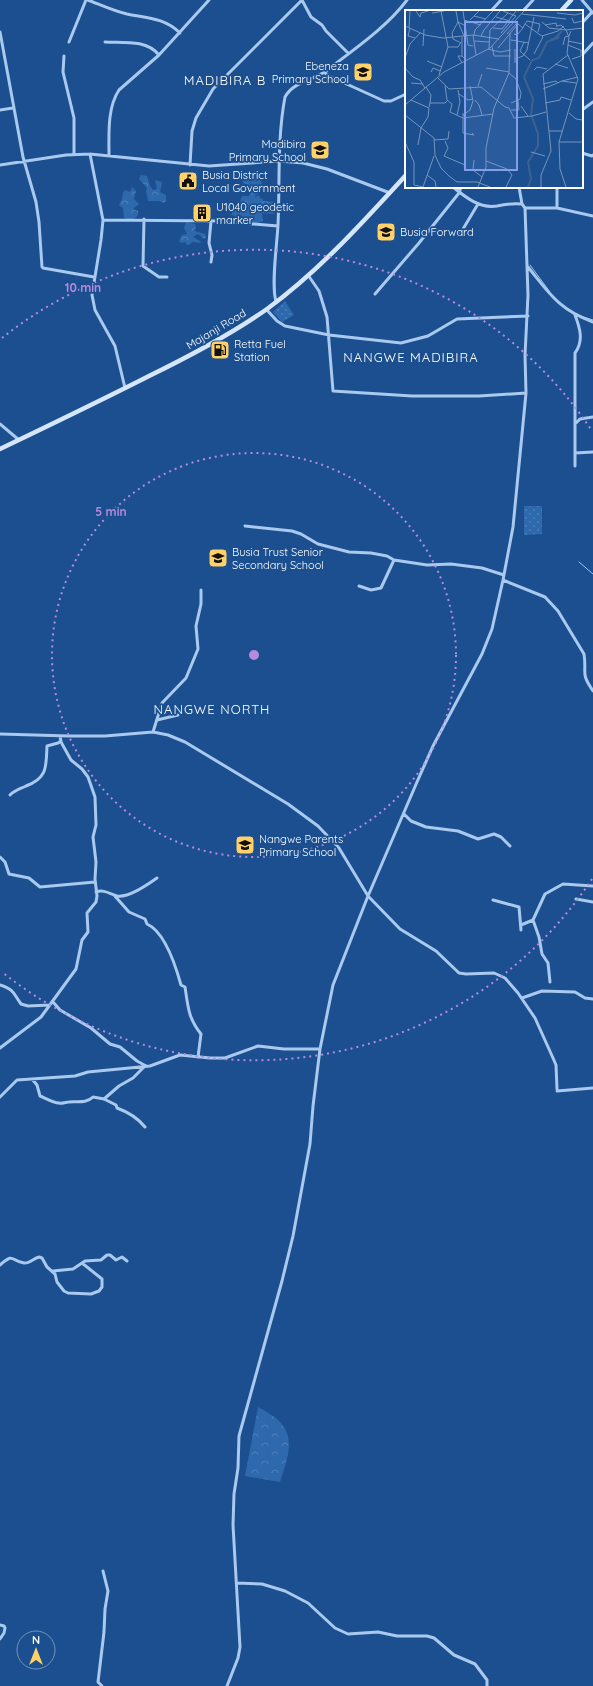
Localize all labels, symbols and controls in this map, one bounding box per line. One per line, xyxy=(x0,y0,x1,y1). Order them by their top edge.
inset map xyxy=(405,10,583,188)
place label: Ebeneza Primary School xyxy=(272,59,349,86)
school or university icon: Ebeneza Primary School xyxy=(352,61,374,83)
district label: MADIBIRA B xyxy=(184,72,266,88)
place label: Madibira Primary School xyxy=(229,137,306,164)
school or university icon: Madibira Primary School xyxy=(309,139,331,161)
place label: Busia District Local Government xyxy=(202,168,296,195)
public building icon: Busia District Local Government xyxy=(177,170,199,192)
place label: U1040 geodetic marker xyxy=(216,200,294,227)
building icon: U1040 geodetic marker xyxy=(191,202,213,224)
school or university icon: Busia Forward xyxy=(375,221,397,243)
place label: Busia Forward xyxy=(400,225,474,239)
text: 10 min xyxy=(65,280,101,295)
street label: Majanji Road xyxy=(184,306,248,352)
place label: Retta Fuel Station xyxy=(234,337,286,364)
fuel station icon: Retta Fuel Station xyxy=(209,339,231,361)
district label: NANGWE MADIBIRA xyxy=(343,349,479,365)
text: 5 min xyxy=(95,504,127,519)
place label: Busia Trust Senior Secondary School xyxy=(232,545,324,572)
school or university icon: Busia Trust Senior Secondary School xyxy=(207,547,229,569)
centre of rings xyxy=(247,648,261,662)
district label: NANGWE NORTH xyxy=(154,701,270,717)
place label: Nangwe Parents Primary School xyxy=(259,832,343,859)
school or university icon: Nangwe Parents Primary School xyxy=(234,834,256,856)
north arrow xyxy=(16,1630,56,1670)
text: N xyxy=(32,1633,40,1647)

